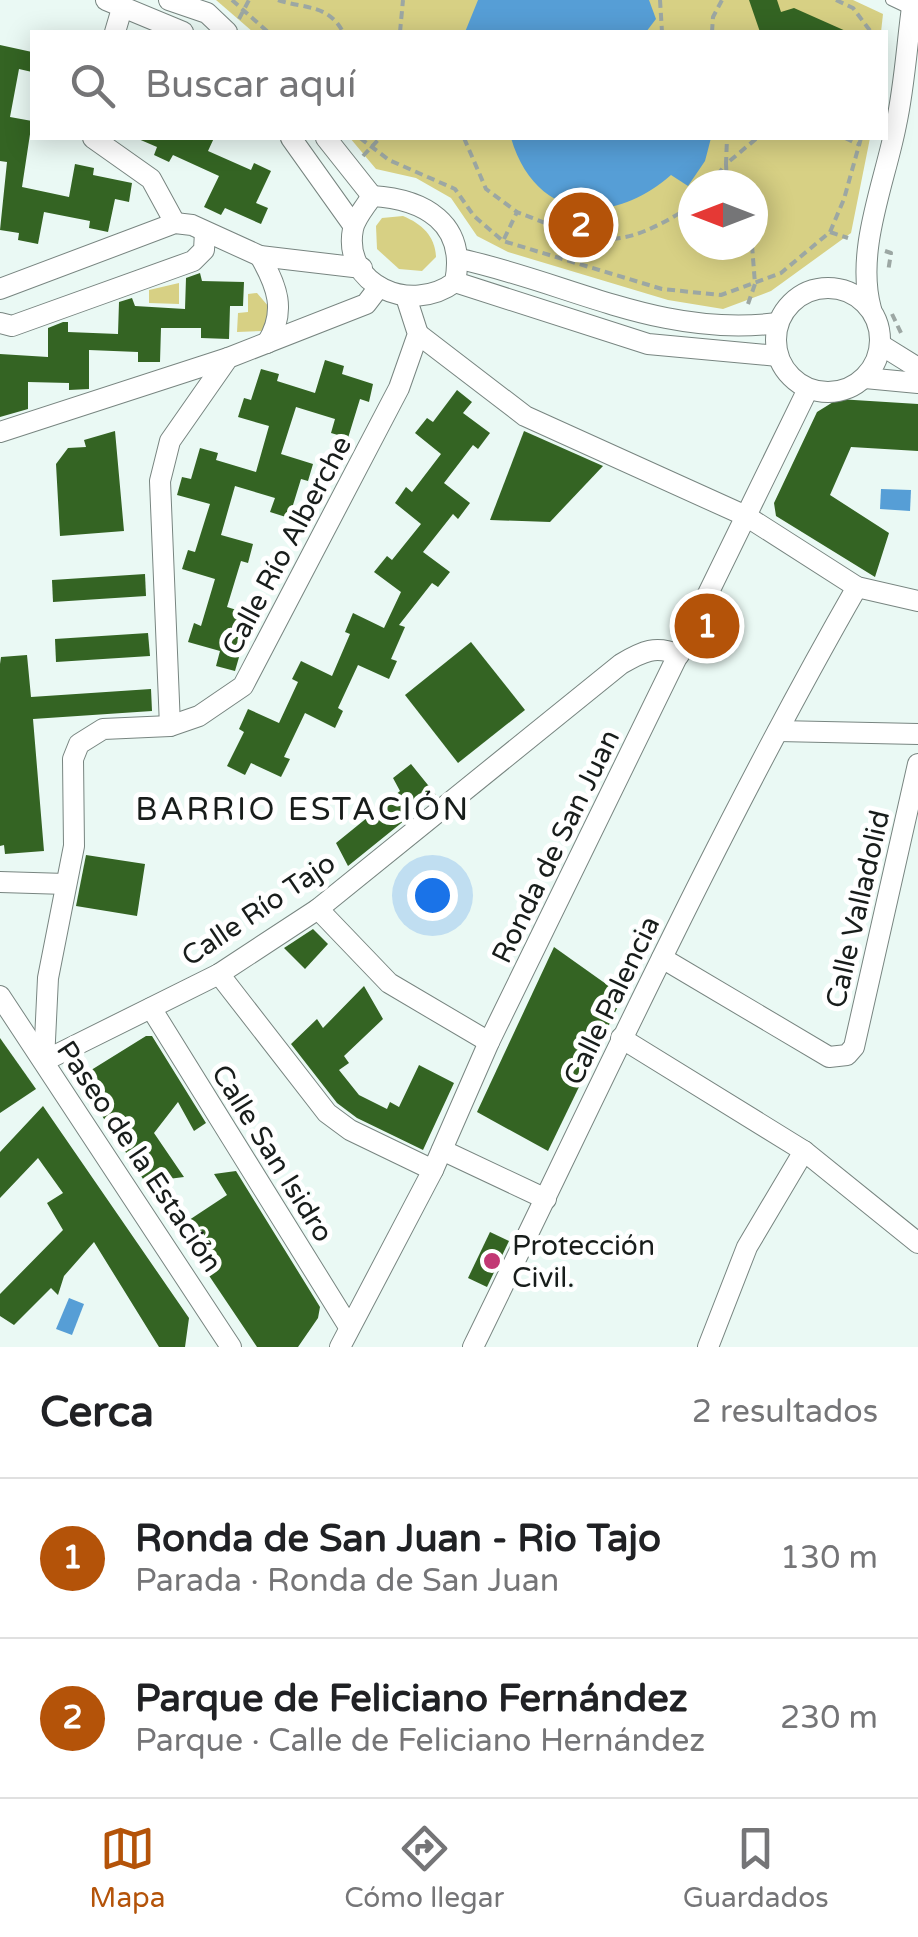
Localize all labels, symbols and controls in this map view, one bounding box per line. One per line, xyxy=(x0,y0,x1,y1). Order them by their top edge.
search box xyxy=(30,30,888,140)
icon: search xyxy=(65,58,120,113)
text: Buscar aquí xyxy=(145,62,356,108)
north arrow xyxy=(678,170,768,260)
pin: 2 xyxy=(548,188,614,262)
street label: Calle Río Alberche xyxy=(215,430,359,661)
pin: 1 xyxy=(674,588,740,664)
street label: Ronda de San Juan xyxy=(485,724,627,969)
district label: BARRIO ESTACIÓN xyxy=(135,790,471,829)
street label: Calle Valladolid xyxy=(819,807,897,1011)
street label: Calle Río Tajo xyxy=(175,846,342,974)
your location xyxy=(407,870,458,921)
street label: Calle Palencia xyxy=(556,910,667,1090)
street label: Paseo de la Estación xyxy=(49,1034,229,1279)
street label: Calle San Isidro xyxy=(204,1059,340,1248)
place label: Protección Civil. xyxy=(512,1229,655,1295)
marker: Protección Civil. xyxy=(481,1250,503,1272)
text: Cerca xyxy=(40,1387,154,1438)
text: 2 resultados xyxy=(692,1393,878,1431)
text: Ronda de San Juan - Rio Tajo xyxy=(135,1516,661,1562)
text: 1 xyxy=(62,1539,83,1577)
text: 130 m xyxy=(780,1539,878,1577)
text: Parada · Ronda de San Juan xyxy=(135,1562,559,1600)
text: Parque de Feliciano Fernández xyxy=(135,1676,688,1722)
text: 2 xyxy=(62,1699,83,1737)
text: 230 m xyxy=(780,1699,878,1737)
text: Parque · Calle de Feliciano Hernández xyxy=(135,1722,705,1760)
tab: Mapa xyxy=(89,1821,166,1915)
tab: Cómo llegar xyxy=(344,1821,504,1915)
tab: Guardados xyxy=(683,1821,829,1915)

